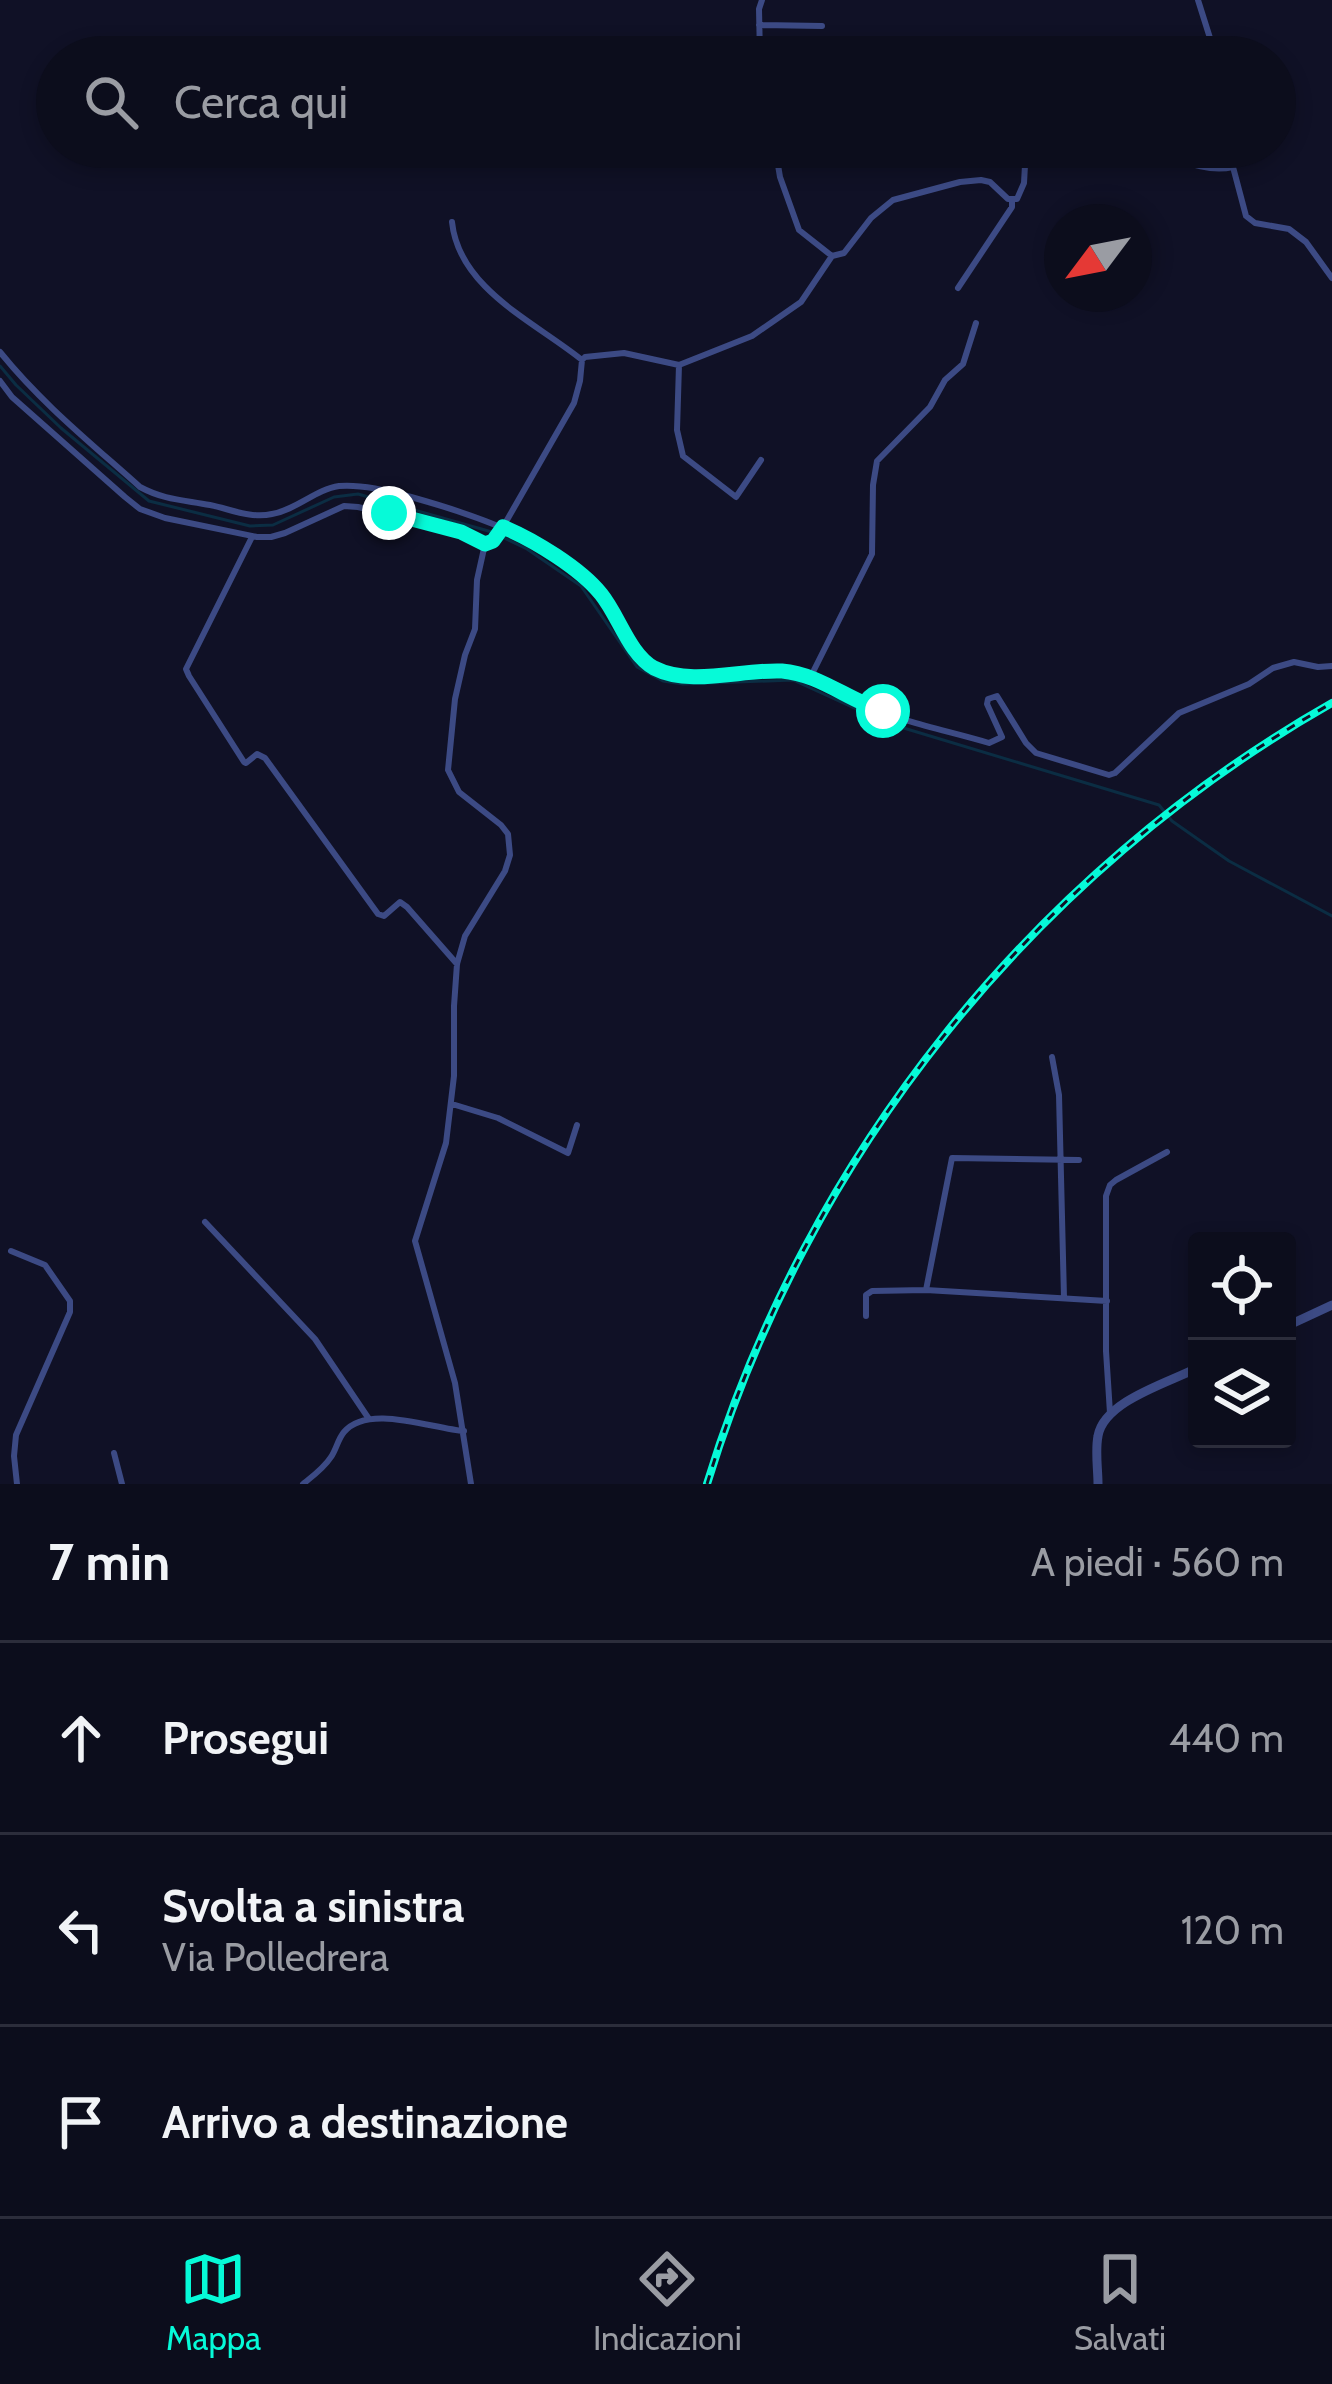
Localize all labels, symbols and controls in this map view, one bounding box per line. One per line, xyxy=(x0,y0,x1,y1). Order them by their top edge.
search box xyxy=(36,36,1296,168)
icon: search xyxy=(78,69,144,135)
text: Cerca qui xyxy=(174,75,348,129)
north arrow xyxy=(1044,204,1152,312)
route end xyxy=(362,486,416,540)
route start xyxy=(856,684,910,738)
map controls xyxy=(1188,1232,1296,1448)
button: locate xyxy=(1188,1232,1296,1340)
button: layers xyxy=(1188,1340,1296,1448)
text: 7 min xyxy=(48,1531,170,1593)
text: A piedi · 560 m xyxy=(1031,1538,1284,1586)
icon: ahead xyxy=(48,1705,114,1771)
text: Prosegui xyxy=(162,1711,329,1765)
text: 440 m xyxy=(1169,1714,1284,1762)
text: Svolta a sinistra xyxy=(162,1879,464,1933)
icon: left xyxy=(48,1897,114,1963)
text: 120 m xyxy=(1181,1906,1284,1954)
text: Via Polledrera xyxy=(162,1933,389,1981)
icon: arrive xyxy=(48,2089,114,2155)
text: Arrivo a destinazione xyxy=(162,2095,568,2149)
tab: Mappa xyxy=(166,2246,261,2358)
tab: Indicazioni xyxy=(593,2246,742,2358)
tab: Salvati xyxy=(1074,2246,1166,2358)

